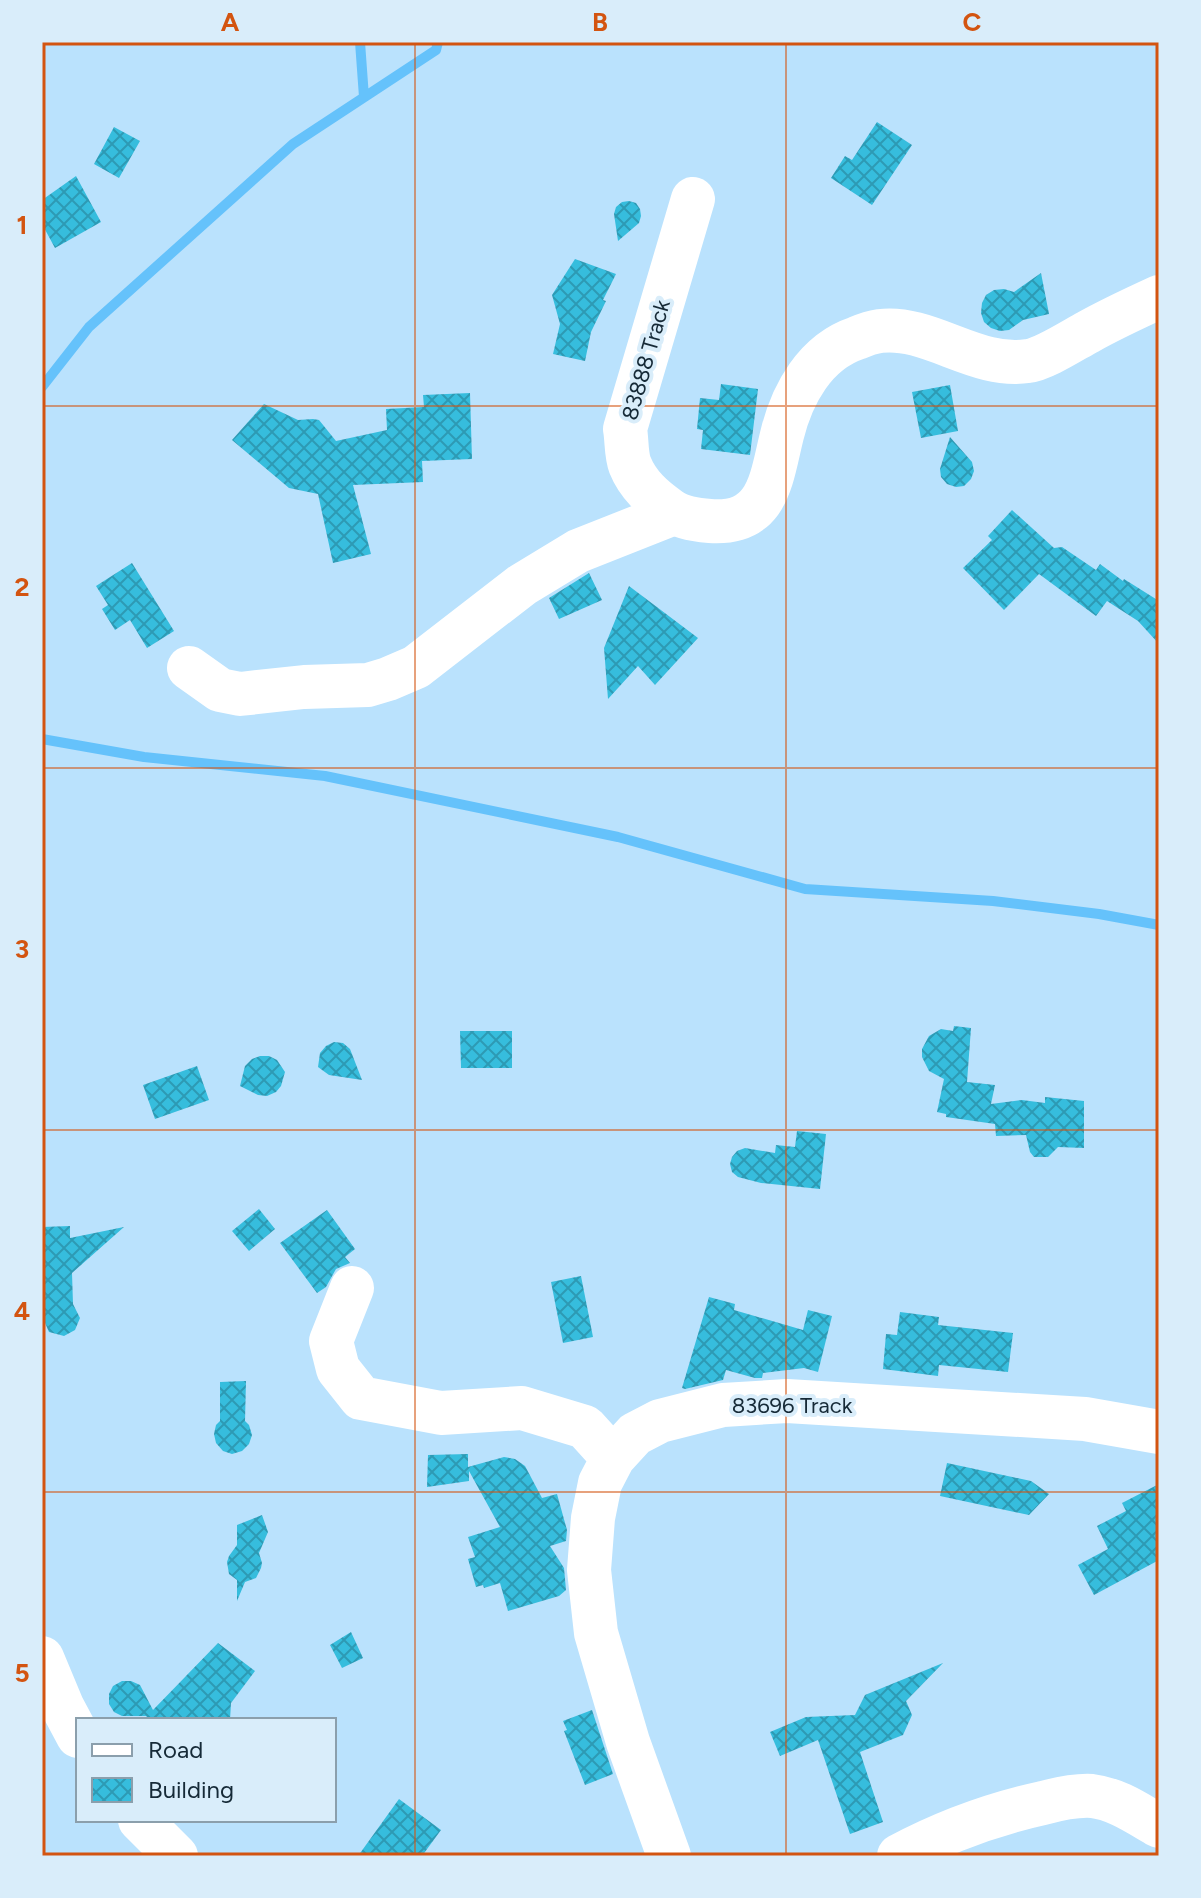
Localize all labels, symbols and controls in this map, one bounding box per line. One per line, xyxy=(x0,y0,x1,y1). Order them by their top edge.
text: A xyxy=(221,6,240,38)
text: B xyxy=(592,6,608,38)
text: C xyxy=(963,6,982,38)
text: 1 xyxy=(17,209,27,241)
street label: 83888 Track xyxy=(616,296,676,423)
text: 2 xyxy=(14,571,30,603)
text: 3 xyxy=(15,933,29,965)
text: 4 xyxy=(14,1295,30,1327)
street label: 83696 Track xyxy=(732,1392,853,1419)
text: 5 xyxy=(14,1657,30,1689)
legend xyxy=(76,1718,336,1822)
text: Road xyxy=(148,1735,203,1764)
text: Building xyxy=(148,1775,234,1804)

